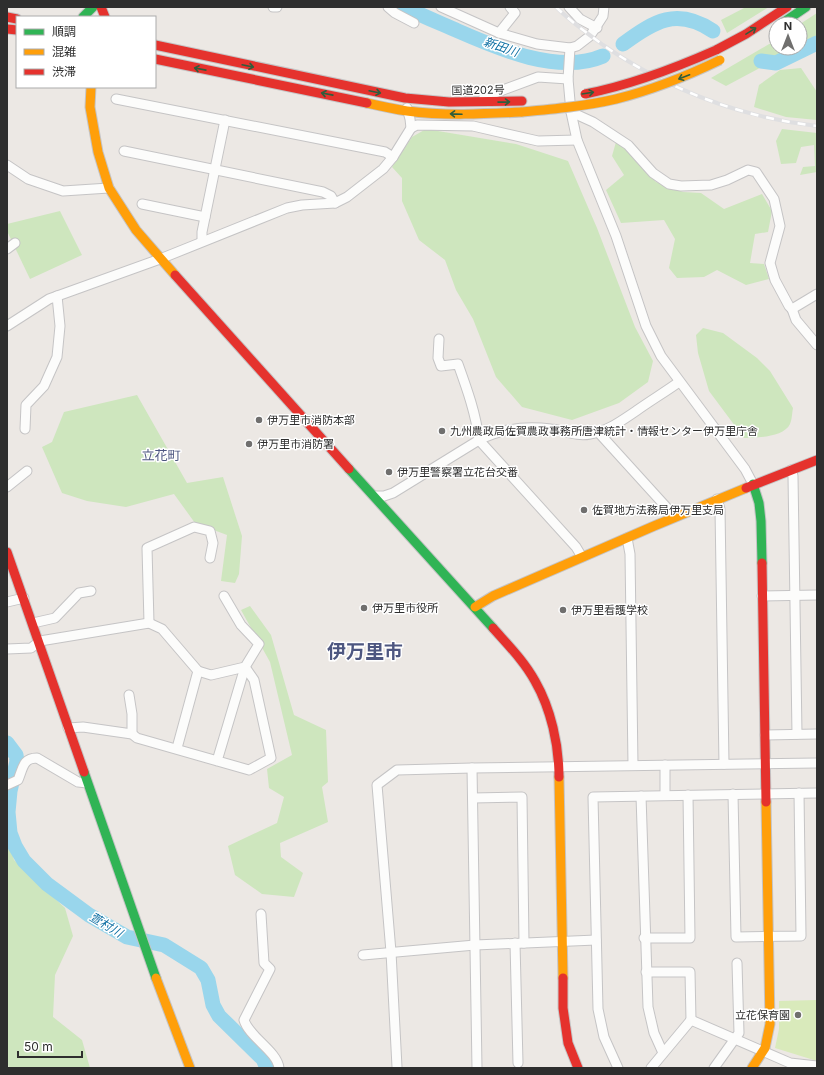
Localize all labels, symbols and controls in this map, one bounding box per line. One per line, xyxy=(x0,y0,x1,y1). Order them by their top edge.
legend xyxy=(16,16,156,88)
north arrow xyxy=(768,16,808,56)
text: N xyxy=(784,19,792,33)
text: 順調 xyxy=(52,24,76,39)
one-way arrow xyxy=(745,27,756,35)
water label: 新田川 xyxy=(482,34,523,60)
text: 混雑 xyxy=(52,44,76,59)
one-way arrow xyxy=(241,62,254,70)
text: 渋滞 xyxy=(52,64,76,79)
one-way arrow xyxy=(194,64,207,72)
one-way arrow xyxy=(679,73,691,81)
street label: 国道202号 xyxy=(451,83,505,97)
one-way arrow xyxy=(368,89,381,97)
one-way arrow xyxy=(582,89,595,97)
one-way arrow xyxy=(321,90,334,98)
one-way arrow xyxy=(497,98,510,105)
one-way arrow xyxy=(450,110,463,118)
place label: 伊万里市消防本部 xyxy=(267,413,355,427)
marker: 伊万里市消防本部 xyxy=(254,415,264,425)
place label: 九州農政局佐賀農政事務所唐津統計・情報センター伊万里庁舎 xyxy=(450,424,758,438)
marker: 九州農政局佐賀農政事務所唐津統計・情報センター伊万里庁舎 xyxy=(437,426,447,436)
place label: 伊万里市消防署 xyxy=(257,437,334,451)
marker: 伊万里市消防署 xyxy=(244,439,254,449)
district label: 立花町 xyxy=(141,447,181,463)
place label: 伊万里警察署立花台交番 xyxy=(397,465,518,479)
marker: 伊万里警察署立花台交番 xyxy=(384,467,394,477)
place label: 佐賀地方法務局伊万里支局 xyxy=(592,503,724,517)
marker: 佐賀地方法務局伊万里支局 xyxy=(579,505,589,515)
place label: 伊万里市役所 xyxy=(372,601,439,615)
marker: 伊万里市役所 xyxy=(359,603,369,613)
place label: 伊万里看護学校 xyxy=(571,603,648,617)
marker: 伊万里看護学校 xyxy=(558,605,568,615)
district label: 伊万里市 xyxy=(327,640,403,663)
water label: 萱村川 xyxy=(87,909,127,941)
place label: 立花保育園 xyxy=(735,1008,790,1022)
marker: 立花保育園 xyxy=(793,1010,803,1020)
scale bar xyxy=(18,1033,82,1059)
text: 50 m xyxy=(24,1039,53,1054)

